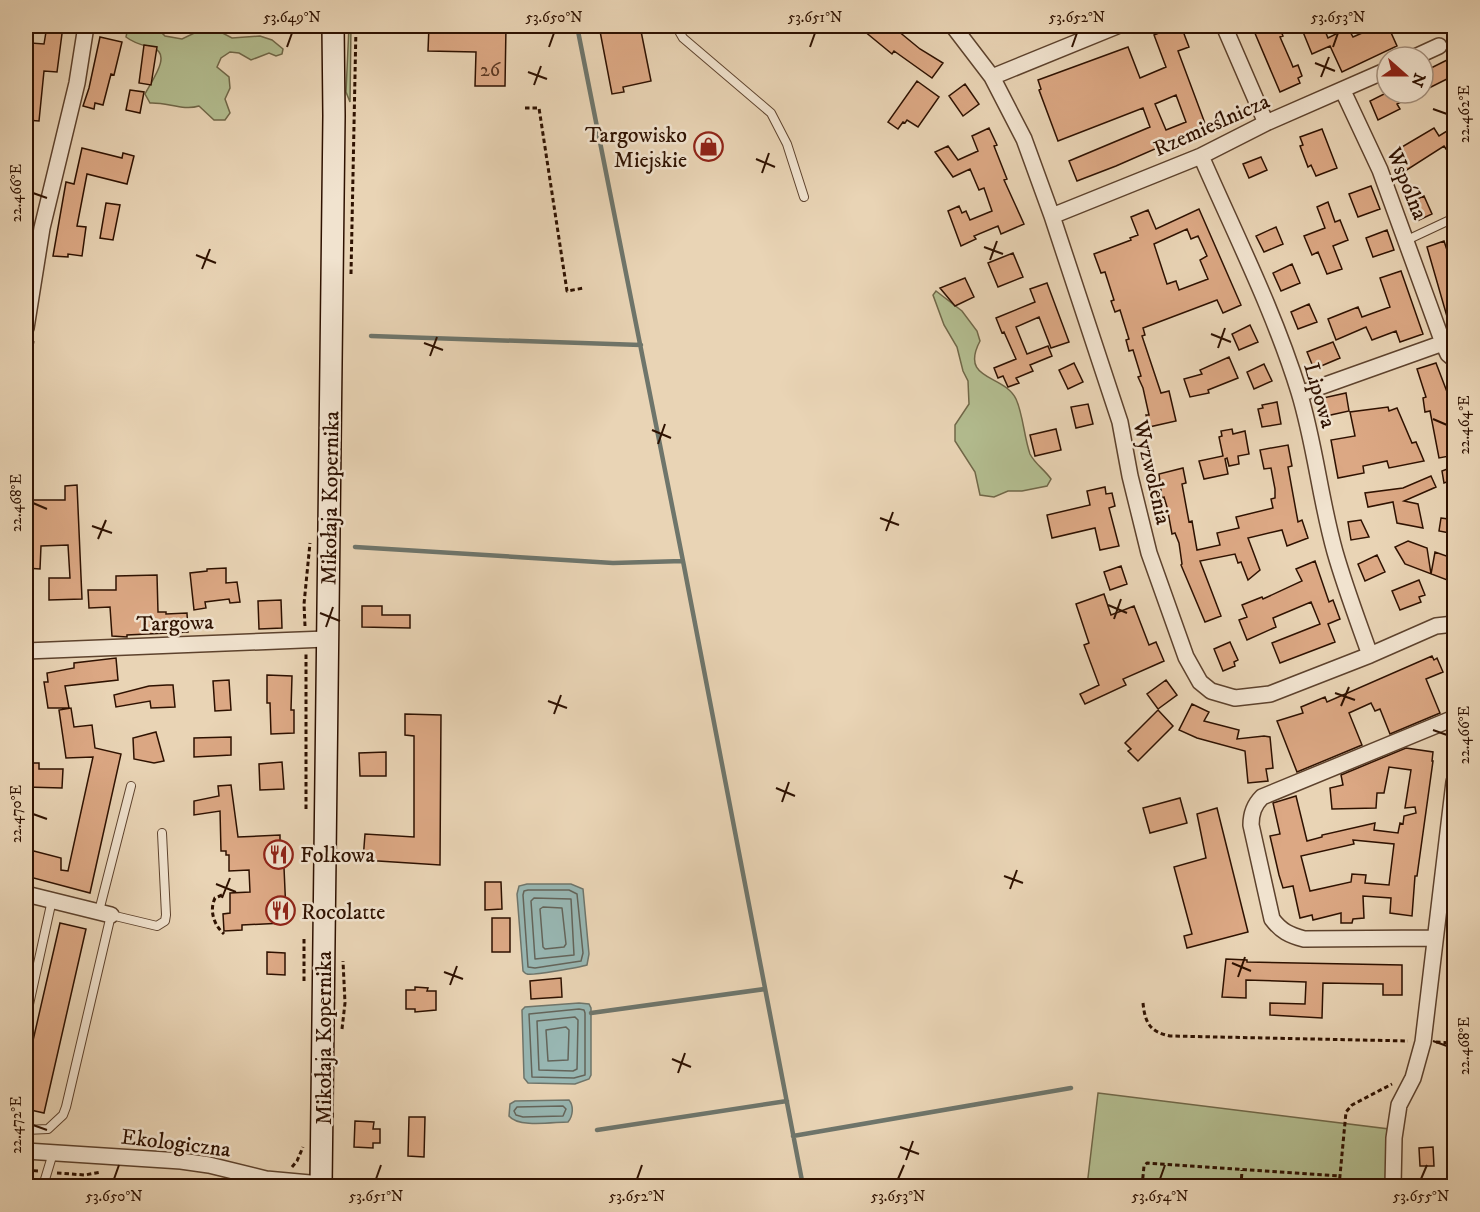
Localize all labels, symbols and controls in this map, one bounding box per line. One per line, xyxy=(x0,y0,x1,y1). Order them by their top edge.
text: 53.649°N xyxy=(263,8,321,27)
text: 53.650°N xyxy=(525,8,583,27)
text: 53.651°N xyxy=(788,8,842,27)
text: 53.652°N xyxy=(1049,8,1105,27)
text: 53.653°N xyxy=(1311,8,1365,27)
north arrow xyxy=(1375,45,1435,105)
house number: 26 xyxy=(480,58,501,83)
text: N xyxy=(1406,70,1430,90)
text: 22.462°E xyxy=(1455,85,1474,143)
street label: Rzemieślnicza xyxy=(1149,88,1274,163)
place label: Targowisko Miejskie xyxy=(585,122,687,174)
shop icon: Targowisko Miejskie xyxy=(692,131,724,163)
street label: Wspólna xyxy=(1380,143,1433,224)
text: 22.466°E xyxy=(7,163,26,222)
street label: Lipowa xyxy=(1297,360,1342,432)
text: 22.464°E xyxy=(1455,395,1474,455)
street label: Mikołaja Kopernika xyxy=(315,410,346,585)
street label: Wyzwolenia xyxy=(1126,416,1177,528)
text: 22.468°E xyxy=(7,474,26,532)
street label: Targowa xyxy=(136,609,215,638)
text: 22.466°E xyxy=(1455,705,1474,764)
text: 22.470°E xyxy=(7,785,26,843)
restaurant icon: Folkowa xyxy=(263,838,295,870)
place label: Folkowa xyxy=(300,842,375,869)
restaurant icon: Rocolatte xyxy=(264,895,296,927)
place label: Rocolatte xyxy=(301,899,385,926)
street label: Mikołaja Kopernika xyxy=(311,950,338,1125)
text: 22.468°E xyxy=(1455,1017,1474,1075)
text: 22.472°E xyxy=(7,1096,26,1154)
street label: Ekologiczna xyxy=(119,1123,233,1164)
text: 53.650°N xyxy=(85,1187,143,1206)
text: 53.651°N xyxy=(349,1187,403,1206)
text: 53.652°N xyxy=(609,1187,665,1206)
text: 53.653°N xyxy=(871,1187,925,1206)
text: 53.654°N xyxy=(1132,1187,1188,1206)
text: 53.655°N xyxy=(1393,1187,1449,1206)

